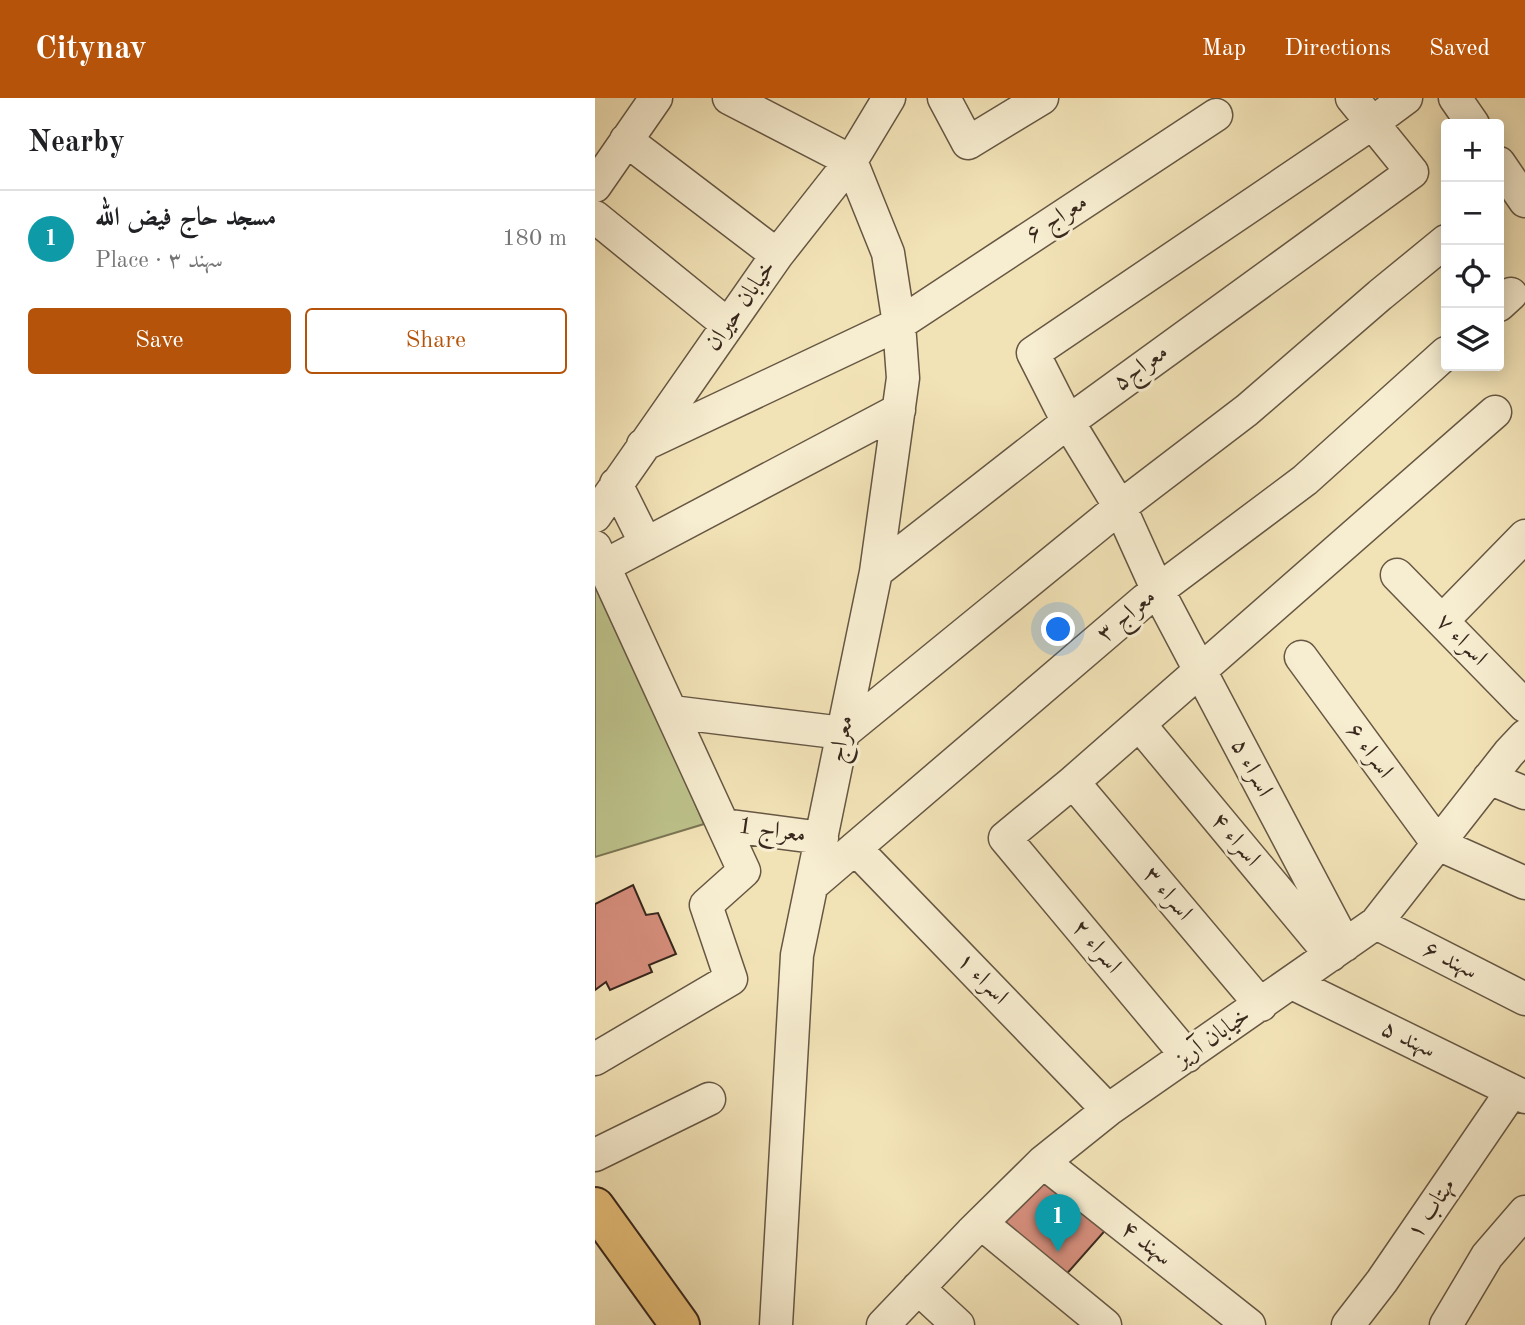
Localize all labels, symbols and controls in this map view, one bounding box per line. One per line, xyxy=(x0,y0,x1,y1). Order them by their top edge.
text: Citynav xyxy=(35,33,147,66)
text: Map xyxy=(1202,37,1246,61)
text: Directions xyxy=(1284,37,1391,61)
text: Saved xyxy=(1429,37,1490,61)
map controls xyxy=(1441,119,1504,371)
button: + xyxy=(1441,119,1504,182)
text: Nearby xyxy=(28,128,125,158)
button: − xyxy=(1441,182,1504,245)
street label: معراج ۶ xyxy=(1022,190,1096,254)
text: مسجد حاج فیض الله xyxy=(95,205,276,231)
text: 1 xyxy=(44,227,58,250)
text: 180 m xyxy=(502,227,567,250)
button: locate xyxy=(1441,245,1504,308)
text: Place · سهند ۳ xyxy=(95,249,223,272)
street label: خیابان حیران xyxy=(701,256,781,356)
button: Save xyxy=(28,308,291,374)
button: Share xyxy=(305,308,567,374)
button: layers xyxy=(1441,308,1504,371)
street label: معراج۵ xyxy=(1109,340,1177,401)
street label: معراج ۳ xyxy=(1093,585,1165,652)
street label: اسراء ۷ xyxy=(1429,609,1491,672)
your location xyxy=(1041,612,1075,646)
street label: معراج xyxy=(825,713,866,766)
street label: اسراء ۶ xyxy=(1339,719,1397,784)
street label: اسراء ۵ xyxy=(1224,735,1276,802)
street label: اسراء ۴ xyxy=(1204,809,1264,873)
street label: معراج 1 xyxy=(736,814,807,855)
street label: اسراء ۳ xyxy=(1136,863,1196,927)
street label: اسراء ۲ xyxy=(1065,916,1125,980)
street label: سهند ۶ xyxy=(1419,937,1481,986)
street label: اسراء ۱ xyxy=(950,948,1012,1011)
street label: خیابان آریز xyxy=(1166,1000,1255,1074)
street label: سهند ۵ xyxy=(1377,1017,1439,1064)
street label: مهتاب ۱ xyxy=(1403,1175,1462,1244)
pin: 1 xyxy=(1035,1194,1081,1252)
street label: سهند ۴ xyxy=(1115,1217,1176,1272)

